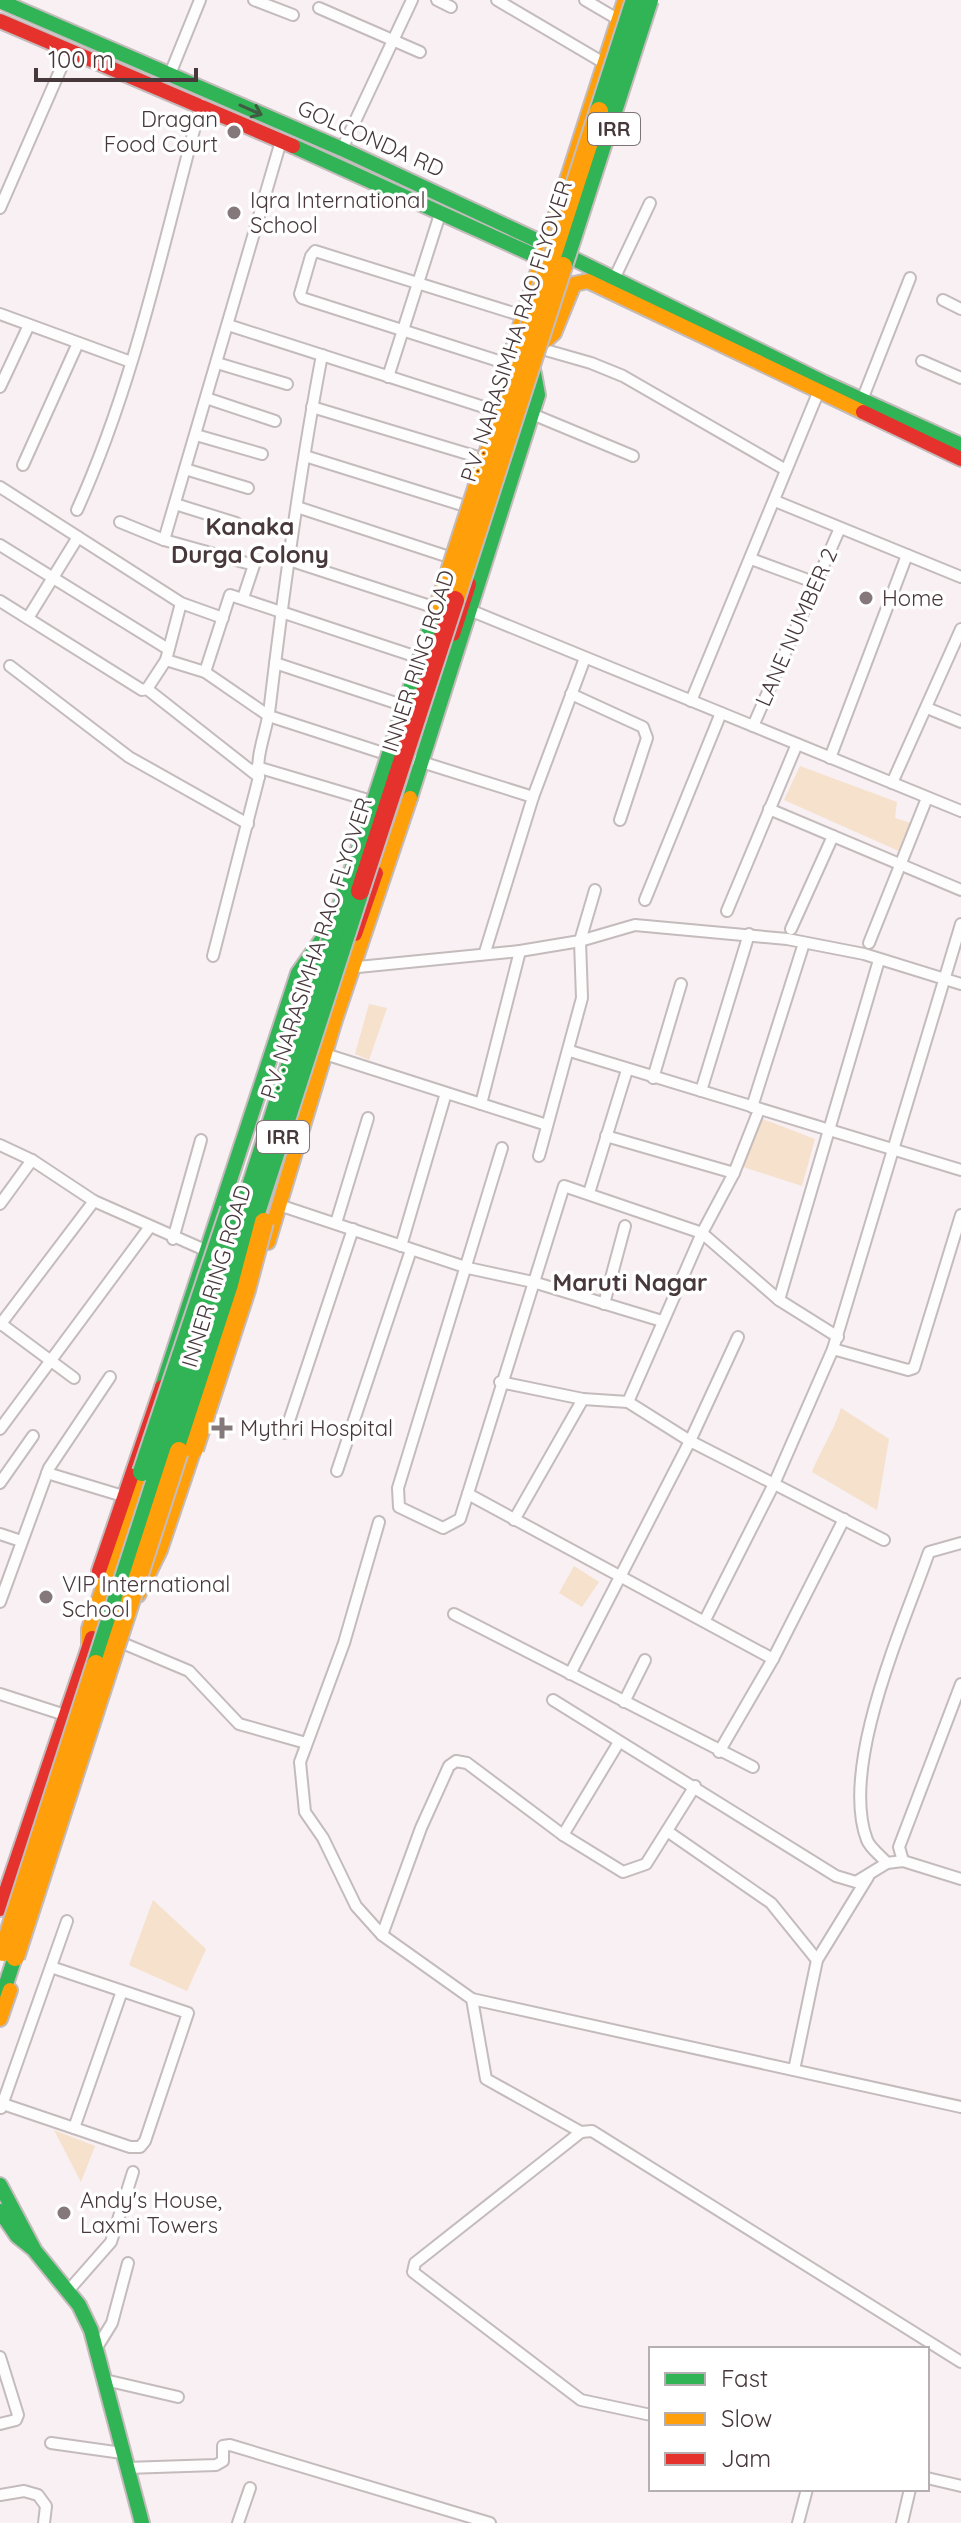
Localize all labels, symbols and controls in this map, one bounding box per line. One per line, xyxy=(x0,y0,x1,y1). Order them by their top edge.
scale bar xyxy=(36,32,196,82)
text: 100 m xyxy=(48,44,114,74)
street label: GOLCONDA RD xyxy=(293,93,449,183)
one-way arrow xyxy=(238,104,263,119)
place label: Dragan Food Court xyxy=(104,105,218,158)
road number: IRR xyxy=(588,113,640,145)
marker: Dragan Food Court xyxy=(225,123,243,141)
street label: P.V. NARASIMHA RAO FLYOVER xyxy=(454,177,578,485)
place label: Iqra International School xyxy=(250,186,425,239)
marker: Iqra International School xyxy=(225,204,243,222)
district label: Kanaka Durga Colony xyxy=(171,511,329,569)
street label: LANE NUMBER 2 xyxy=(749,544,843,710)
street label: INNER RING ROAD xyxy=(375,566,461,756)
place label: Home xyxy=(882,584,944,612)
marker: Home xyxy=(857,589,875,607)
street label: P.V. NARASIMHA RAO FLYOVER xyxy=(254,794,378,1102)
road number: IRR xyxy=(257,1121,309,1153)
street label: INNER RING ROAD xyxy=(175,1181,257,1371)
district label: Maruti Nagar xyxy=(553,1267,707,1297)
place label: Mythri Hospital xyxy=(240,1414,393,1442)
marker: Mythri Hospital xyxy=(211,1417,233,1439)
place label: VIP International School xyxy=(62,1570,230,1623)
marker: VIP International School xyxy=(37,1588,55,1606)
place label: Andy's House, Laxmi Towers xyxy=(80,2186,222,2239)
marker: Andy's House, Laxmi Towers xyxy=(55,2204,73,2222)
legend xyxy=(649,2347,929,2491)
text: Fast xyxy=(721,2363,768,2393)
text: Slow xyxy=(721,2403,772,2433)
text: Jam xyxy=(721,2443,771,2473)

